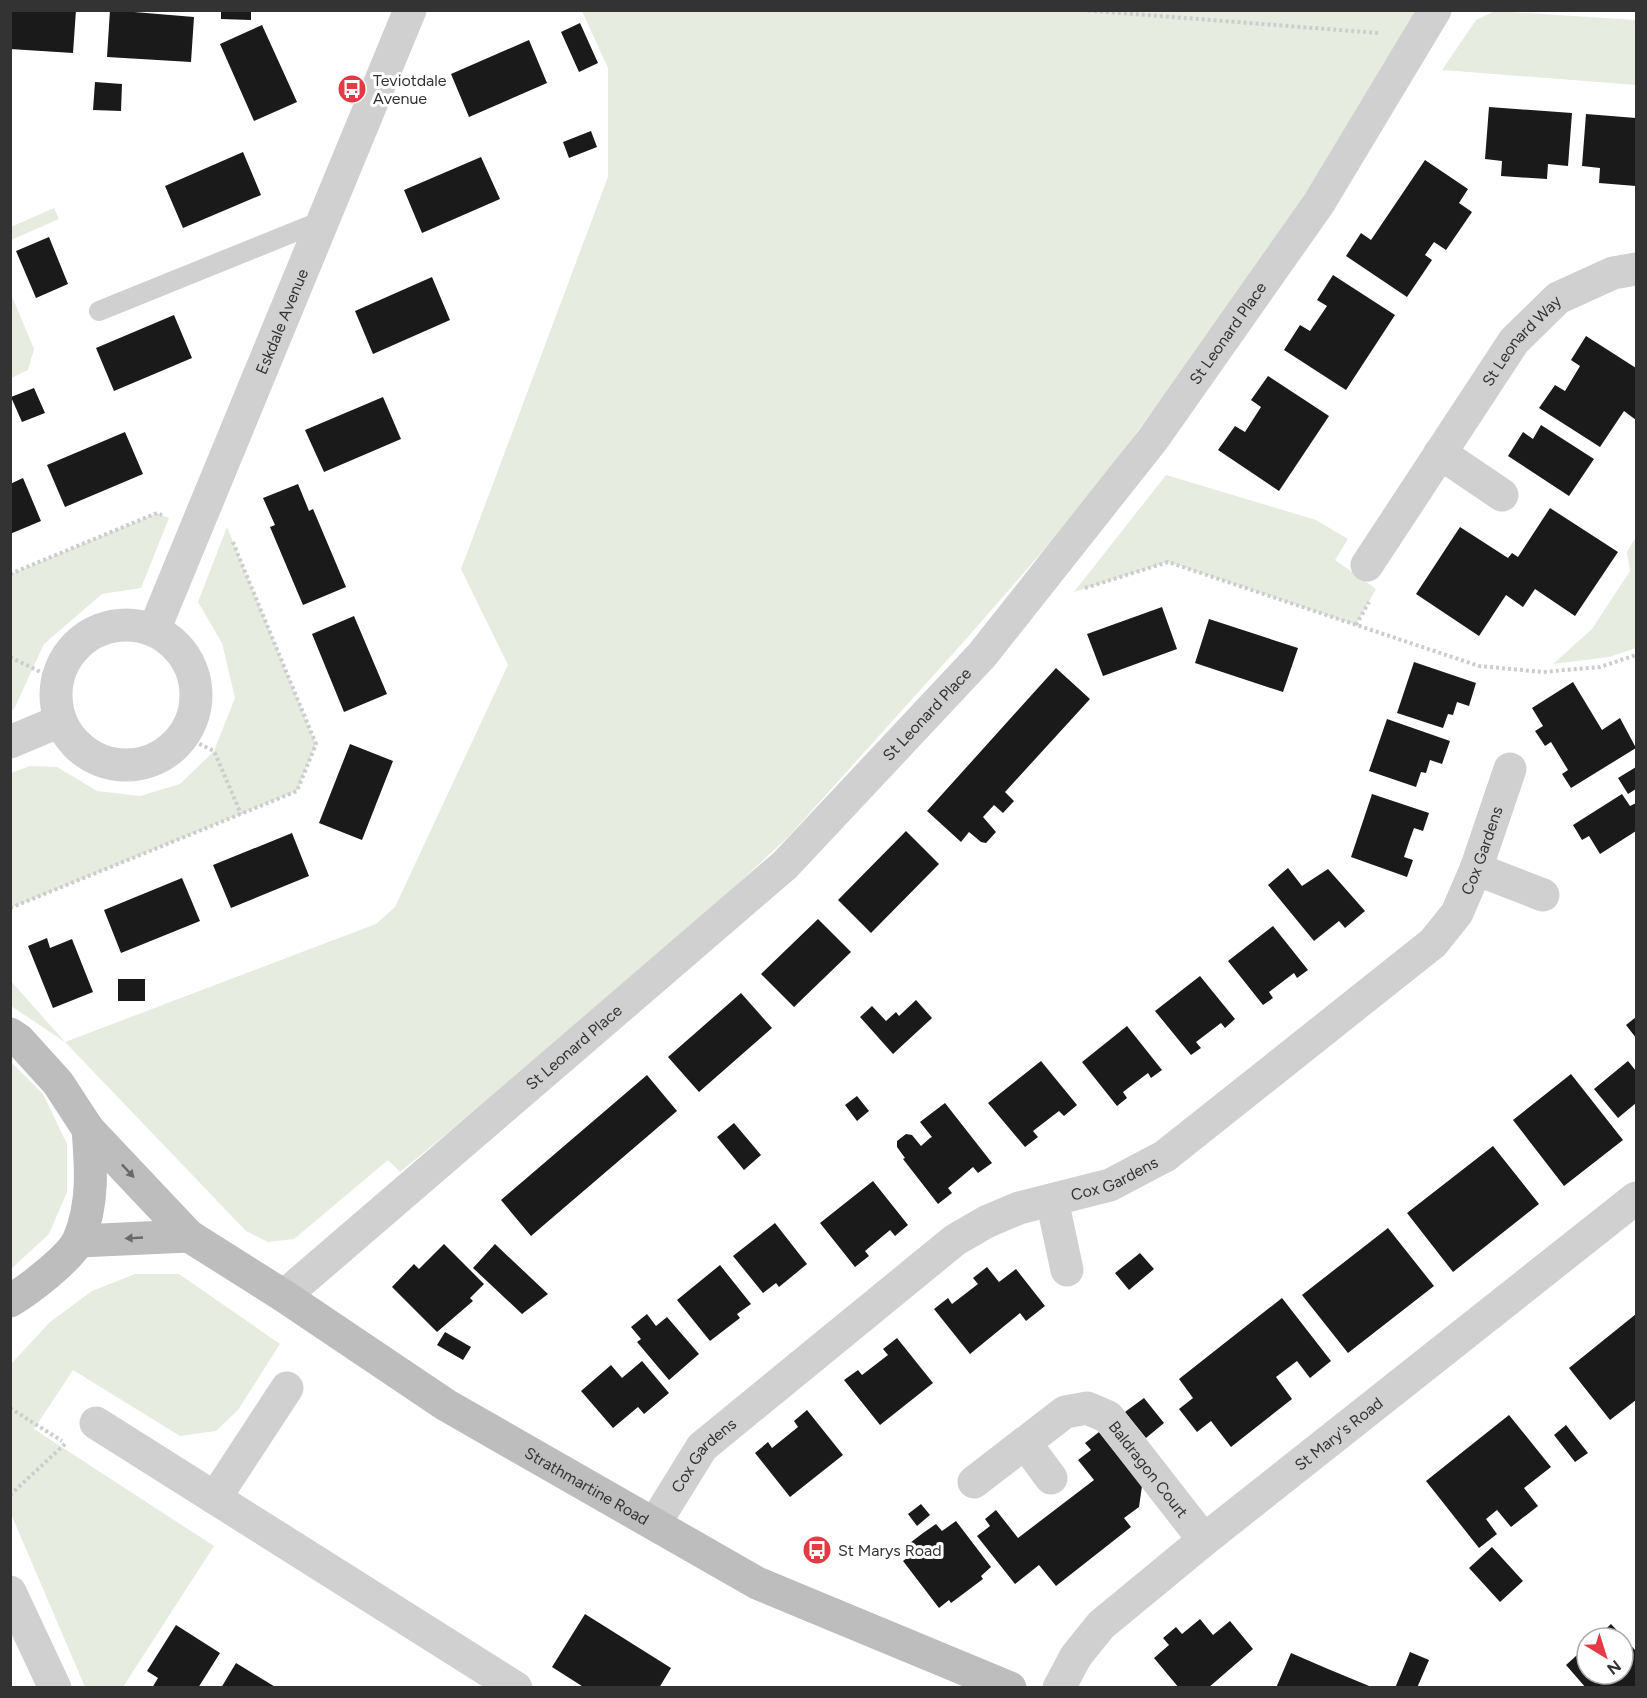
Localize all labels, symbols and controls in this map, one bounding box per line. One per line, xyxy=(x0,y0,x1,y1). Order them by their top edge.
place label: Teviotdale Avenue xyxy=(373,71,447,108)
bus stop icon: Teviotdale Avenue xyxy=(336,73,368,105)
street label: Eskdale Avenue xyxy=(252,266,312,377)
street label: St Leonard Place xyxy=(1186,278,1271,388)
street label: St Leonard Way xyxy=(1478,291,1566,390)
street label: St Leonard Place xyxy=(879,664,975,765)
street label: Cox Gardens xyxy=(1457,804,1507,898)
street label: St Leonard Place xyxy=(522,1001,626,1094)
street label: Cox Gardens xyxy=(1069,1153,1161,1205)
one-way arrow xyxy=(121,1164,135,1178)
one-way arrow xyxy=(124,1234,143,1243)
street label: St Mary's Road xyxy=(1291,1393,1386,1475)
street label: Cox Gardens xyxy=(667,1414,740,1496)
street label: Baldragon Court xyxy=(1105,1417,1192,1521)
street label: Strathmartine Road xyxy=(521,1443,652,1529)
bus stop icon: St Marys Road xyxy=(801,1534,833,1566)
place label: St Marys Road xyxy=(838,1541,942,1560)
north arrow xyxy=(1575,1626,1635,1686)
text: N xyxy=(1603,1656,1625,1679)

